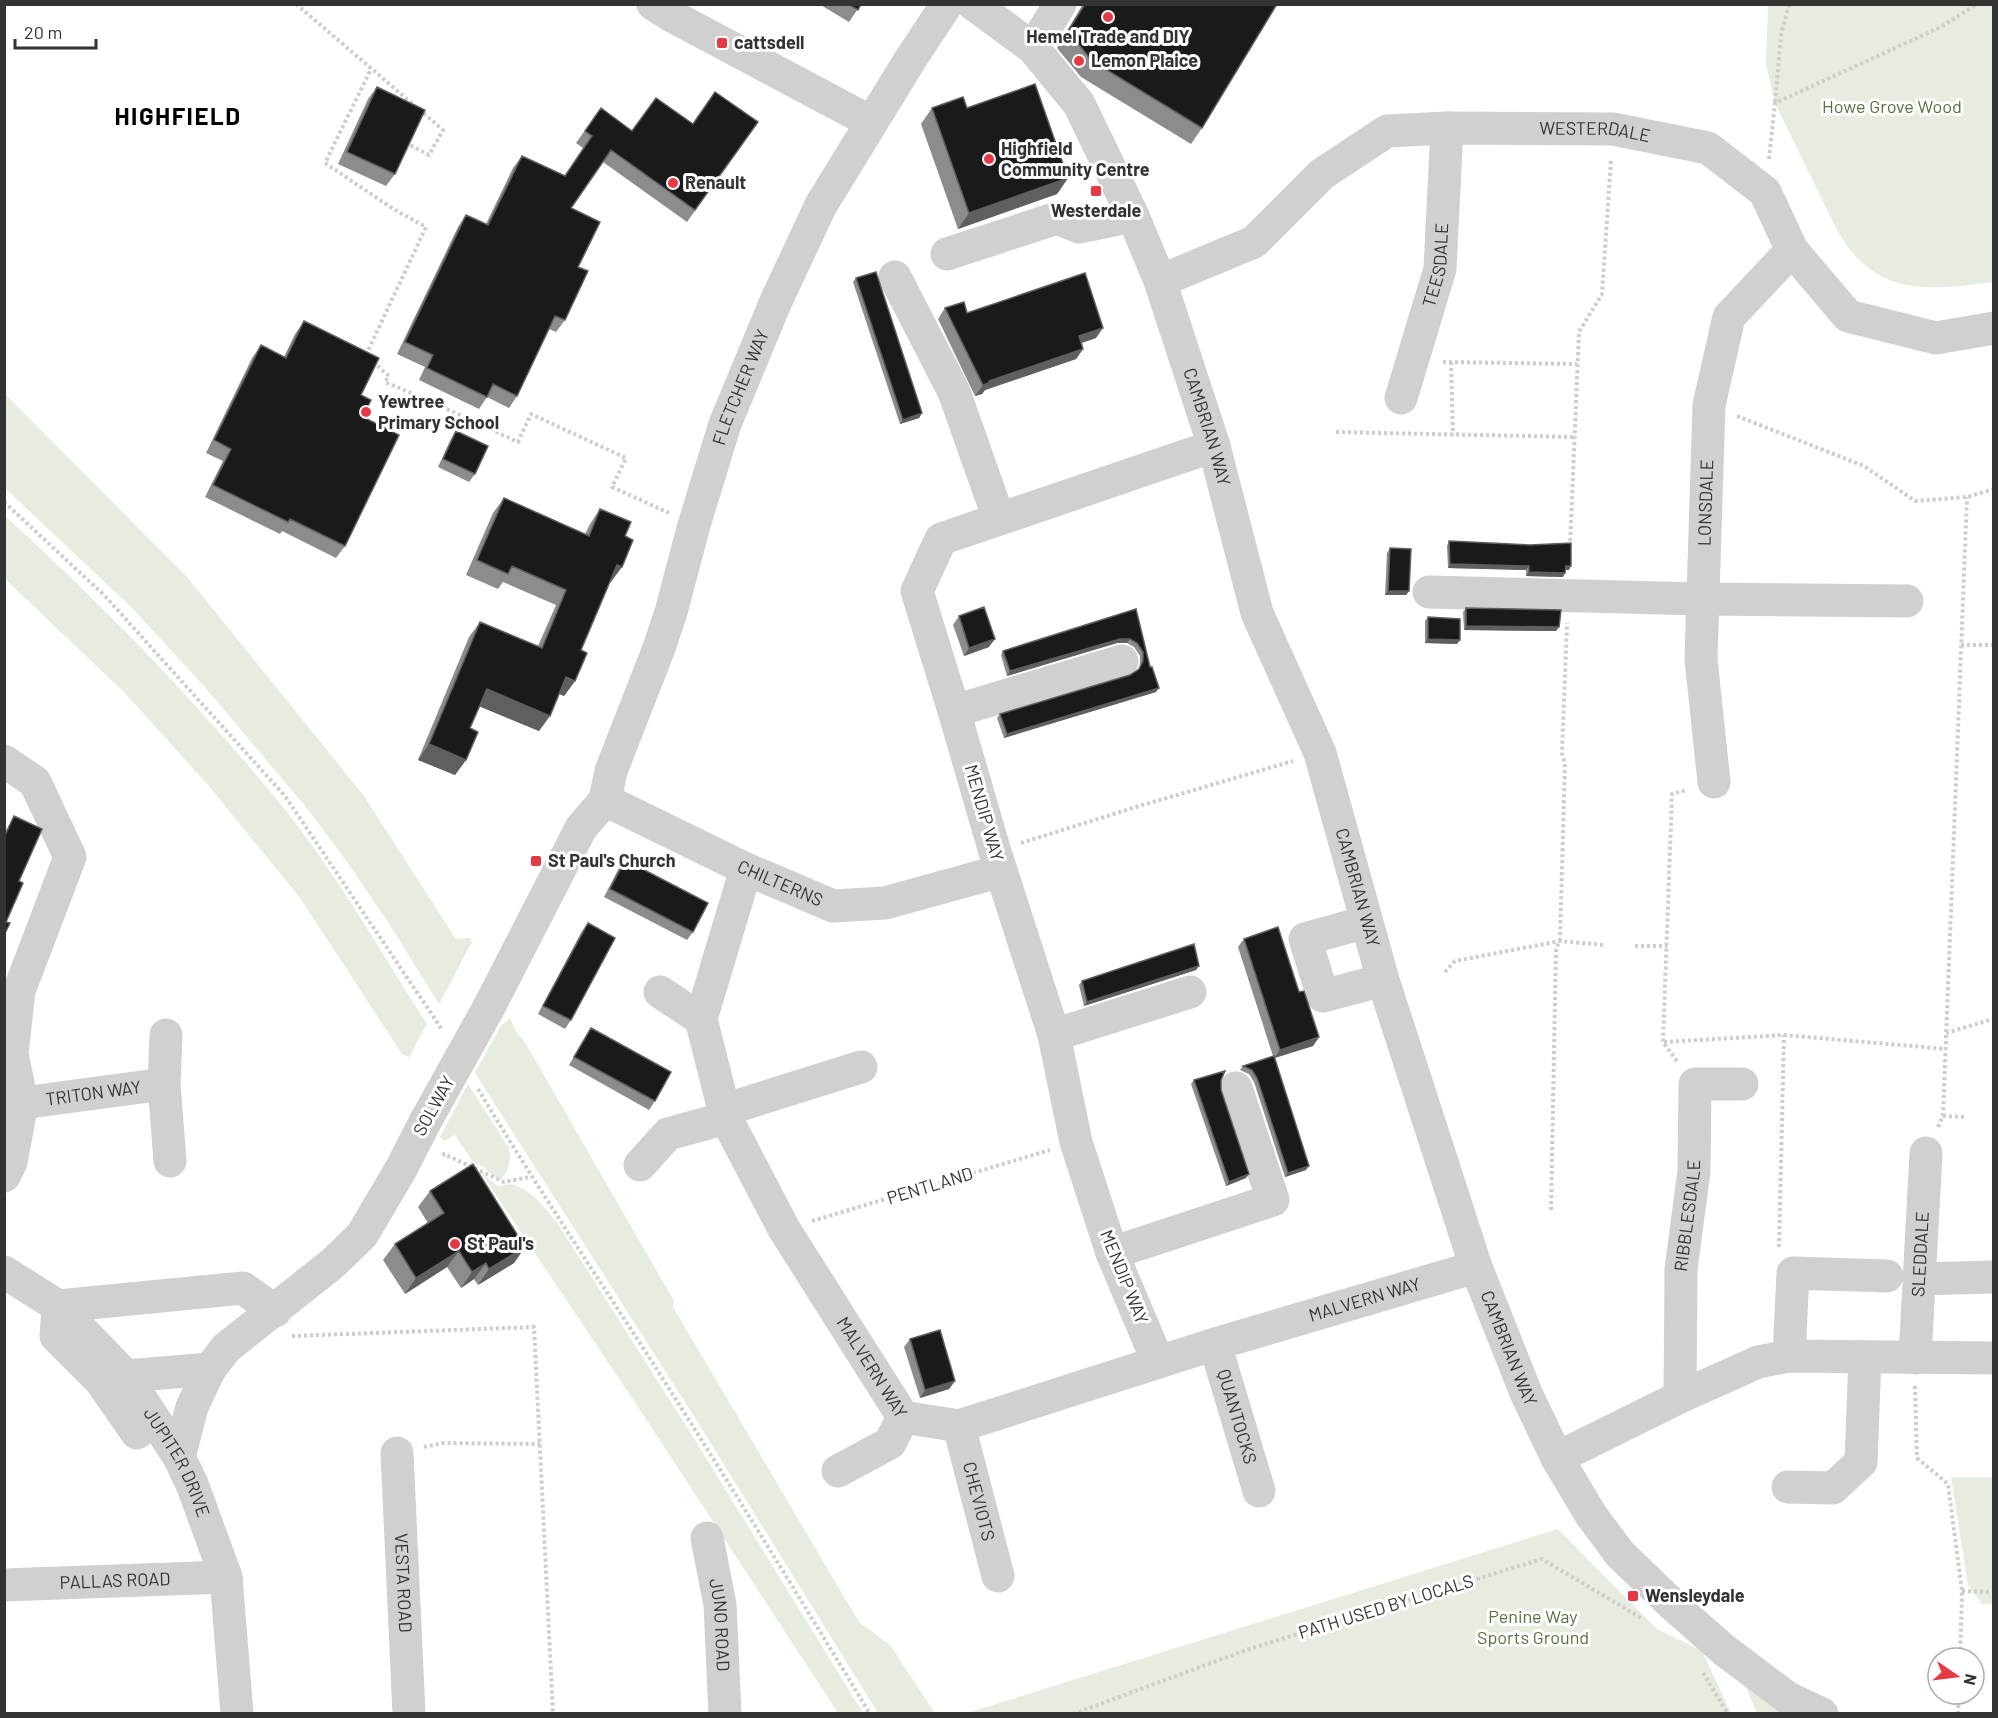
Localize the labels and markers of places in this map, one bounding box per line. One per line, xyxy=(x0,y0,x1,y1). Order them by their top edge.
marker: Hemel Trade and DIY xyxy=(1101,10,1115,24)
place label: Hemel Trade and DIY xyxy=(1026,25,1190,47)
place label: cattsdell xyxy=(734,31,805,53)
marker: cattsdell xyxy=(715,36,729,50)
place label: Lemon Plaice xyxy=(1091,49,1198,71)
marker: Lemon Plaice xyxy=(1072,54,1086,68)
place label: Highfield Community Centre xyxy=(1001,137,1150,180)
marker: Highfield Community Centre xyxy=(982,152,996,166)
place label: Renault xyxy=(685,171,746,193)
marker: Renault xyxy=(666,176,680,190)
marker: Westerdale xyxy=(1089,184,1103,198)
place label: Westerdale xyxy=(1051,199,1141,221)
place label: Yewtree Primary School xyxy=(378,390,499,433)
marker: Yewtree Primary School xyxy=(359,405,373,419)
place label: St Paul's Church xyxy=(548,849,676,871)
marker: St Paul's Church xyxy=(529,854,543,868)
place label: St Paul's xyxy=(467,1232,534,1254)
marker: St Paul's xyxy=(448,1237,462,1251)
place label: Wensleydale xyxy=(1645,1584,1745,1606)
marker: Wensleydale xyxy=(1626,1589,1640,1603)

